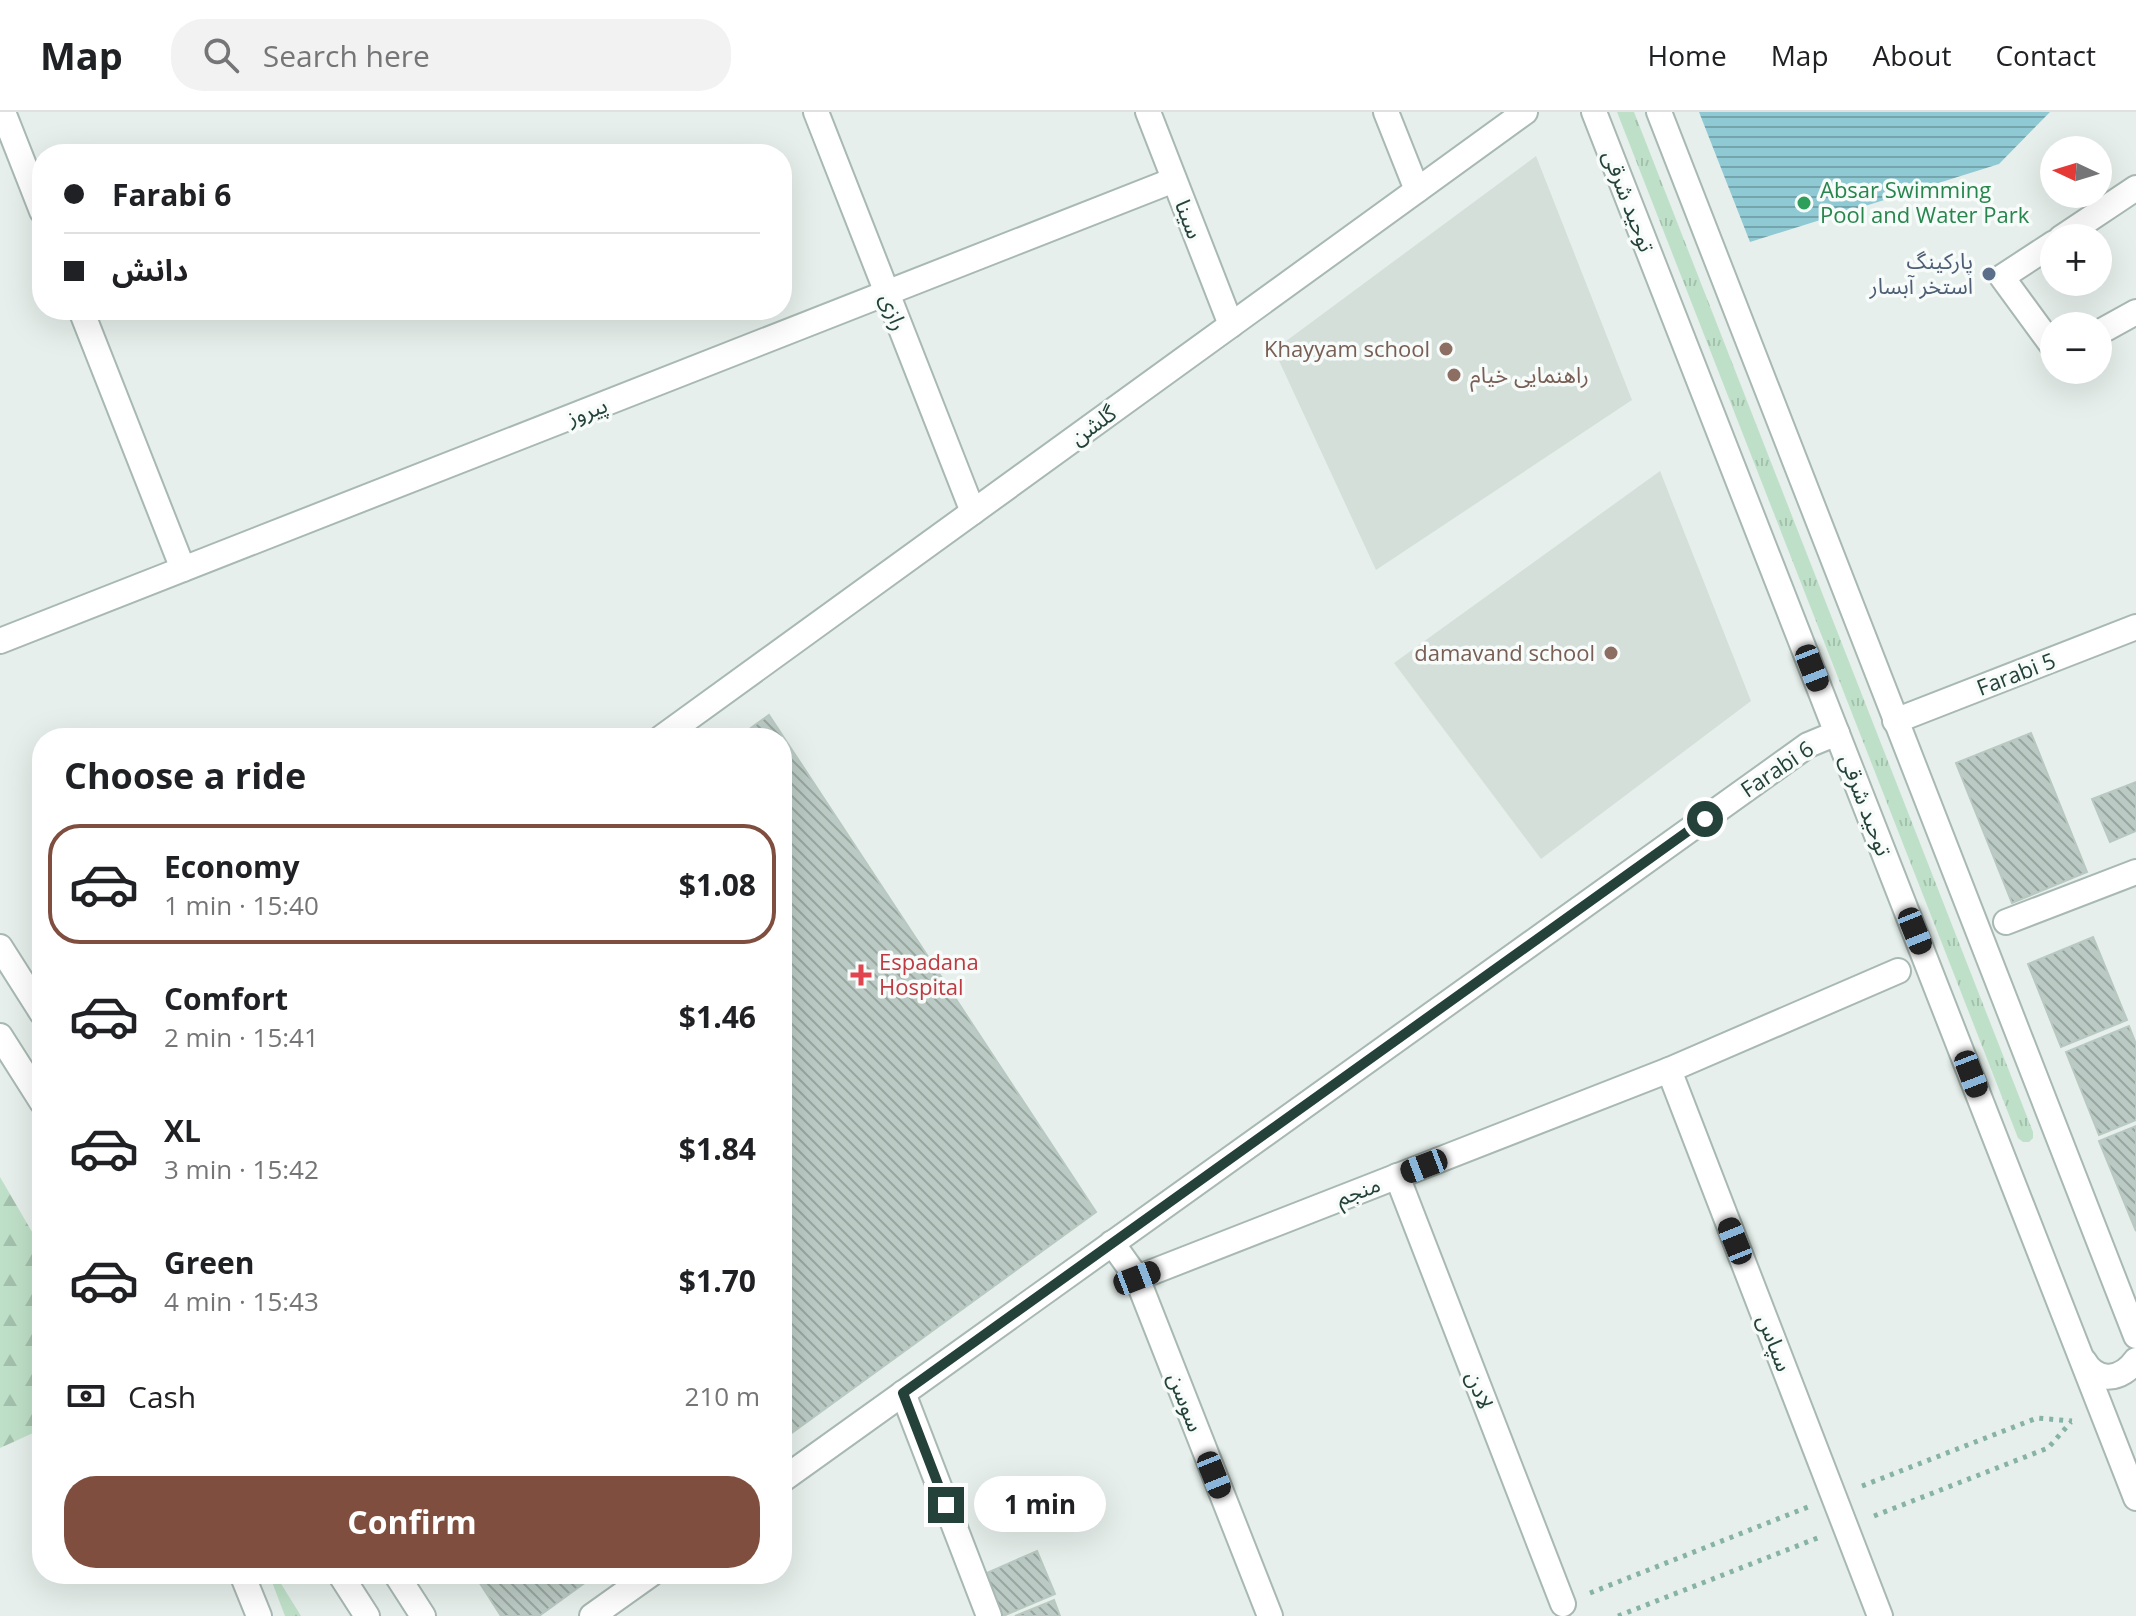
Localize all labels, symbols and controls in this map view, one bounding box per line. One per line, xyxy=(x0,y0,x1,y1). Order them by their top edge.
search box xyxy=(171,19,731,91)
text: Map xyxy=(40,29,123,81)
icon: search xyxy=(199,33,243,77)
text: Search here xyxy=(263,35,430,76)
text: Home xyxy=(1648,36,1727,74)
text: Map xyxy=(1771,36,1829,74)
text: About xyxy=(1873,36,1951,74)
text: Contact xyxy=(1995,36,2096,74)
north arrow xyxy=(2040,136,2112,208)
map controls xyxy=(2040,136,2112,384)
street label: توحید شرقی xyxy=(1597,145,1663,256)
text: Farabi 6 xyxy=(112,174,231,215)
place label: Absar Swimming Pool and Water Park xyxy=(1820,174,2030,229)
marker: Absar Swimming Pool and Water Park xyxy=(1795,194,1813,212)
street label: سینا xyxy=(1169,195,1211,242)
button: + xyxy=(2040,224,2112,296)
place label: پارکینگ استخر آبسار xyxy=(1869,245,1973,300)
text: دانش xyxy=(112,249,188,290)
marker: پارکینگ استخر آبسار xyxy=(1980,265,1998,283)
street label: رازی xyxy=(874,289,916,335)
button: − xyxy=(2040,312,2112,384)
place label: Khayyam school xyxy=(1264,333,1430,363)
marker: Khayyam school xyxy=(1437,340,1455,358)
place label: راهنمایی خیام xyxy=(1470,359,1589,392)
marker: راهنمایی خیام xyxy=(1445,366,1463,384)
street label: پیروز xyxy=(561,389,612,433)
street label: گلشن xyxy=(1063,397,1122,451)
place label: damavand school xyxy=(1414,637,1595,667)
car xyxy=(1792,641,1832,695)
marker: damavand school xyxy=(1602,644,1620,662)
street label: Farabi 5 xyxy=(1972,644,2059,702)
street label: Farabi 6 xyxy=(1734,733,1819,804)
street label: توحید شرقی xyxy=(1834,749,1900,860)
text: Choose a ride xyxy=(64,751,306,800)
route start xyxy=(1687,801,1723,837)
text: Economy xyxy=(164,846,300,887)
icon: car xyxy=(68,848,140,920)
text: $1.08 xyxy=(679,864,756,905)
text: 1 min · 15:40 xyxy=(164,887,319,923)
car xyxy=(1895,904,1935,958)
place label: Espadana Hospital xyxy=(879,946,979,1001)
marker: Espadana Hospital xyxy=(850,964,872,986)
text: Comfort xyxy=(164,978,288,1019)
icon: car xyxy=(68,980,140,1052)
text: $1.46 xyxy=(679,996,756,1037)
text: 2 min · 15:41 xyxy=(164,1019,319,1055)
car xyxy=(1951,1047,1991,1101)
text: XL xyxy=(164,1110,201,1151)
icon: car xyxy=(68,1112,140,1184)
text: $1.84 xyxy=(679,1128,756,1169)
car xyxy=(1397,1146,1451,1186)
text: 3 min · 15:42 xyxy=(164,1151,319,1187)
street label: منجم xyxy=(1331,1168,1385,1215)
car xyxy=(1715,1214,1755,1268)
text: Green xyxy=(164,1242,255,1283)
icon: car xyxy=(68,1244,140,1316)
car xyxy=(1110,1258,1164,1298)
text: $1.70 xyxy=(679,1260,756,1301)
text: 4 min · 15:43 xyxy=(164,1283,319,1319)
street label: سپاس xyxy=(1750,1310,1800,1376)
street label: لادن xyxy=(1460,1366,1502,1413)
street label: سوسن xyxy=(1162,1368,1212,1435)
icon: cash xyxy=(64,1374,108,1418)
text: Cash xyxy=(128,1376,196,1417)
text: 210 m xyxy=(685,1378,760,1414)
car xyxy=(1194,1448,1234,1502)
button: Confirm xyxy=(64,1476,760,1568)
callout: 1 min xyxy=(974,1477,1106,1533)
text: 1 min xyxy=(1004,1486,1076,1522)
route end xyxy=(928,1487,964,1523)

